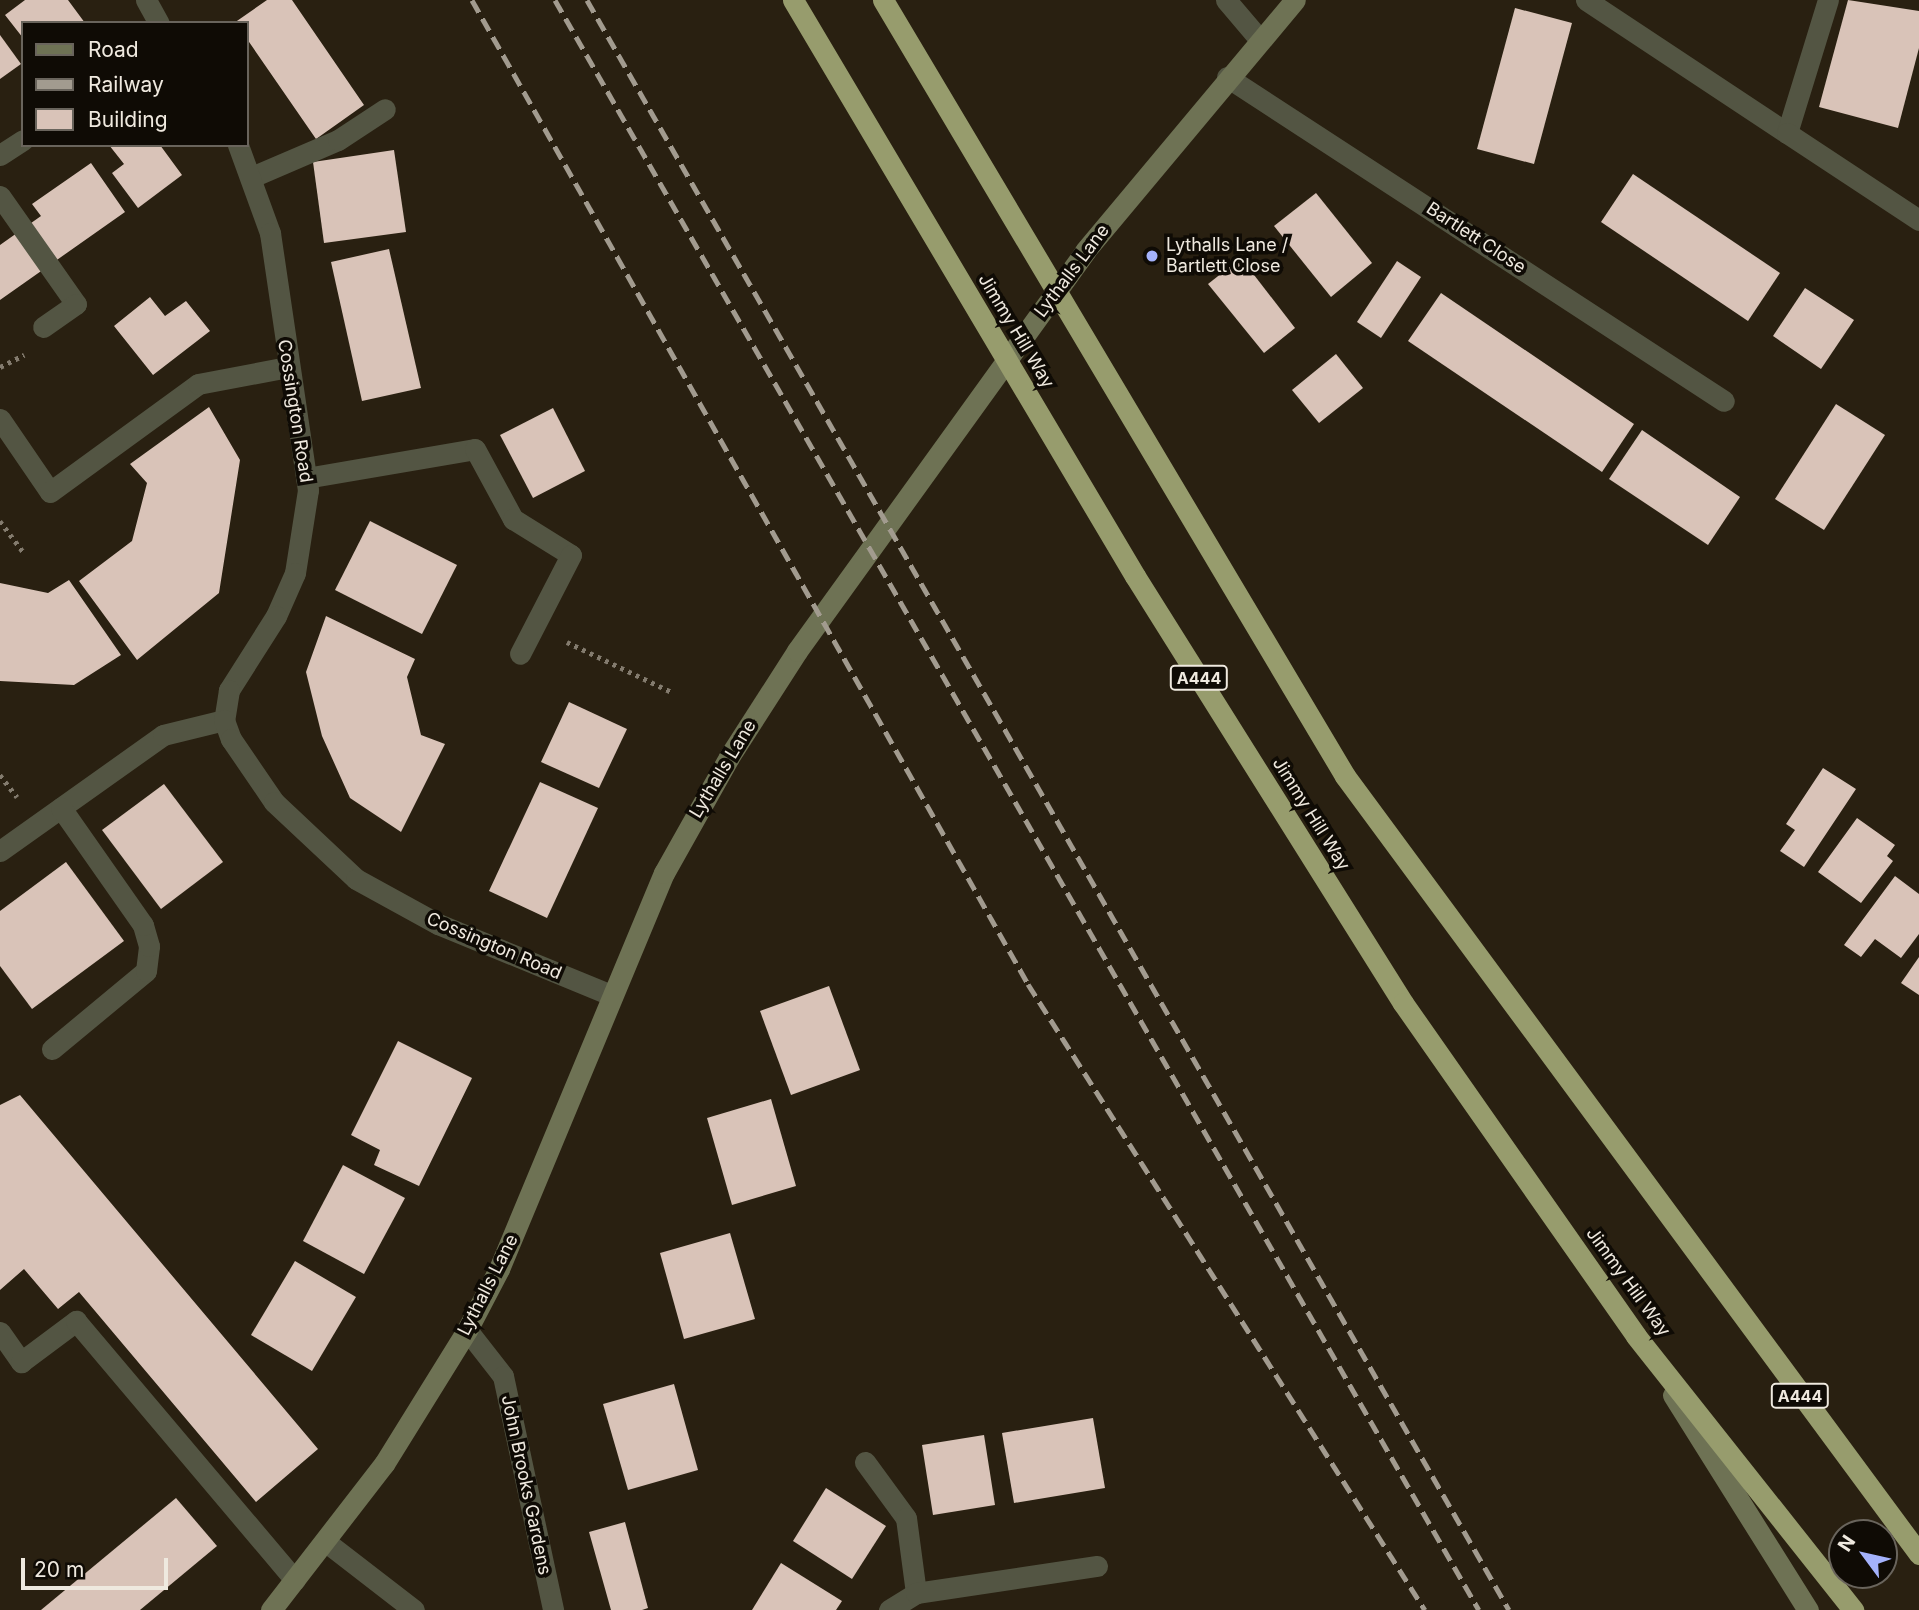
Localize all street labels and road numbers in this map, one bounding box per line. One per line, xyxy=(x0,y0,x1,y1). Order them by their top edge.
street label: Bartlett Close xyxy=(1422,198,1530,278)
street label: Lythalls Lane xyxy=(1030,220,1114,322)
street label: Jimmy Hill Way xyxy=(973,270,1059,392)
street label: Cossington Road xyxy=(273,338,317,484)
road number: A444 xyxy=(1169,666,1229,691)
street label: Lythalls Lane xyxy=(685,716,761,822)
street label: Jimmy Hill Way xyxy=(1268,753,1354,875)
street label: Cossington Road xyxy=(423,908,565,984)
street label: Jimmy Hill Way xyxy=(1581,1223,1675,1341)
street label: Lythalls Lane xyxy=(453,1231,523,1339)
road number: A444 xyxy=(1770,1384,1830,1408)
street label: John Brooks Gardens xyxy=(496,1393,556,1577)

